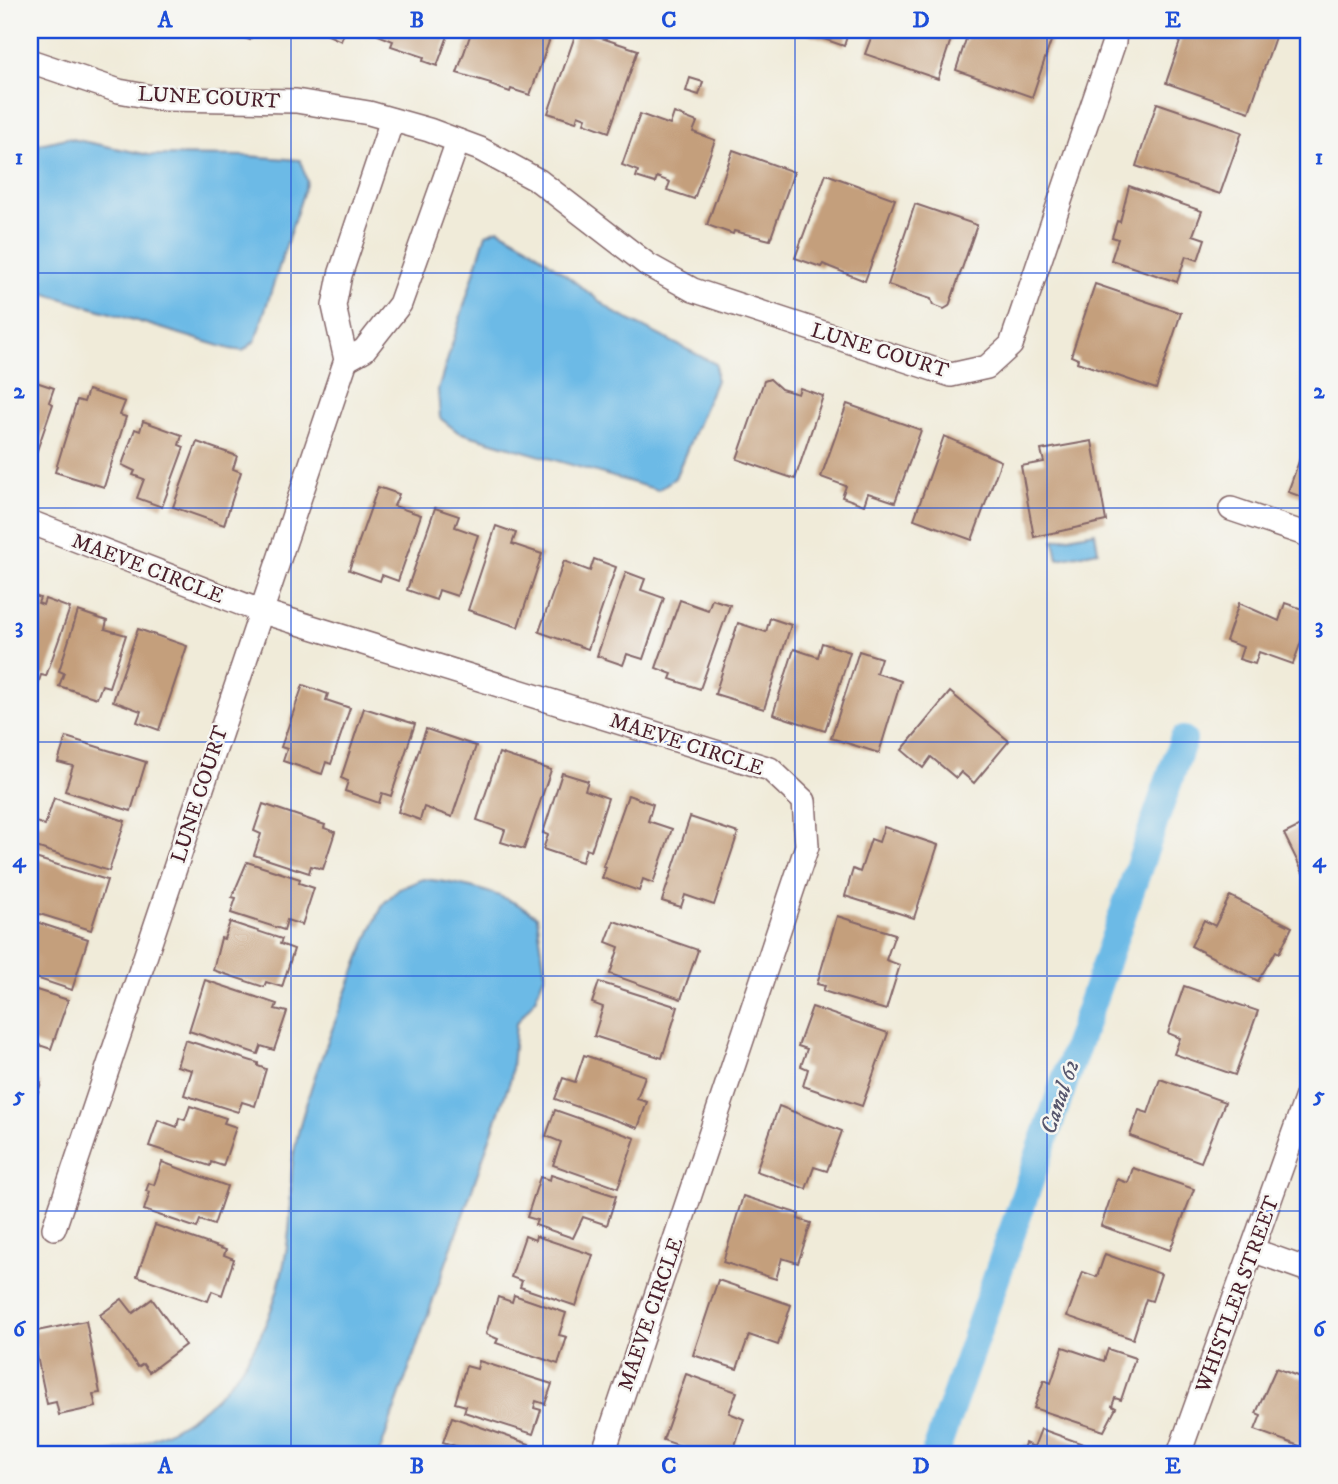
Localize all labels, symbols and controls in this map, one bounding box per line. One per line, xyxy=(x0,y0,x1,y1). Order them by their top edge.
text: A xyxy=(157,6,174,35)
text: B xyxy=(410,6,424,35)
text: C xyxy=(661,6,677,35)
text: D xyxy=(912,6,930,35)
text: E xyxy=(1165,6,1181,35)
street label: LUNE COURT xyxy=(137,81,281,115)
text: 1 xyxy=(15,143,23,172)
text: 1 xyxy=(1315,143,1323,172)
street label: LUNE COURT xyxy=(808,318,952,384)
text: 2 xyxy=(13,377,25,406)
text: 2 xyxy=(1313,377,1325,406)
street label: MAEVE CIRCLE xyxy=(68,528,227,610)
text: 3 xyxy=(15,612,23,641)
text: 3 xyxy=(1315,612,1323,641)
street label: MAEVE CIRCLE xyxy=(606,708,767,782)
street label: LUNE COURT xyxy=(166,722,234,866)
text: 4 xyxy=(12,846,27,875)
text: 4 xyxy=(1312,846,1327,875)
water label: Canal 62 xyxy=(1034,1057,1087,1138)
text: 5 xyxy=(12,1081,25,1110)
text: 5 xyxy=(1312,1081,1325,1110)
street label: WHISTLER STREET xyxy=(1190,1192,1286,1397)
street label: MAEVE CIRCLE xyxy=(613,1234,689,1394)
text: 6 xyxy=(13,1315,27,1344)
text: 6 xyxy=(1313,1315,1327,1344)
text: A xyxy=(157,1452,174,1481)
text: B xyxy=(410,1452,424,1481)
text: C xyxy=(661,1452,677,1481)
text: D xyxy=(912,1452,930,1481)
text: E xyxy=(1165,1452,1181,1481)

